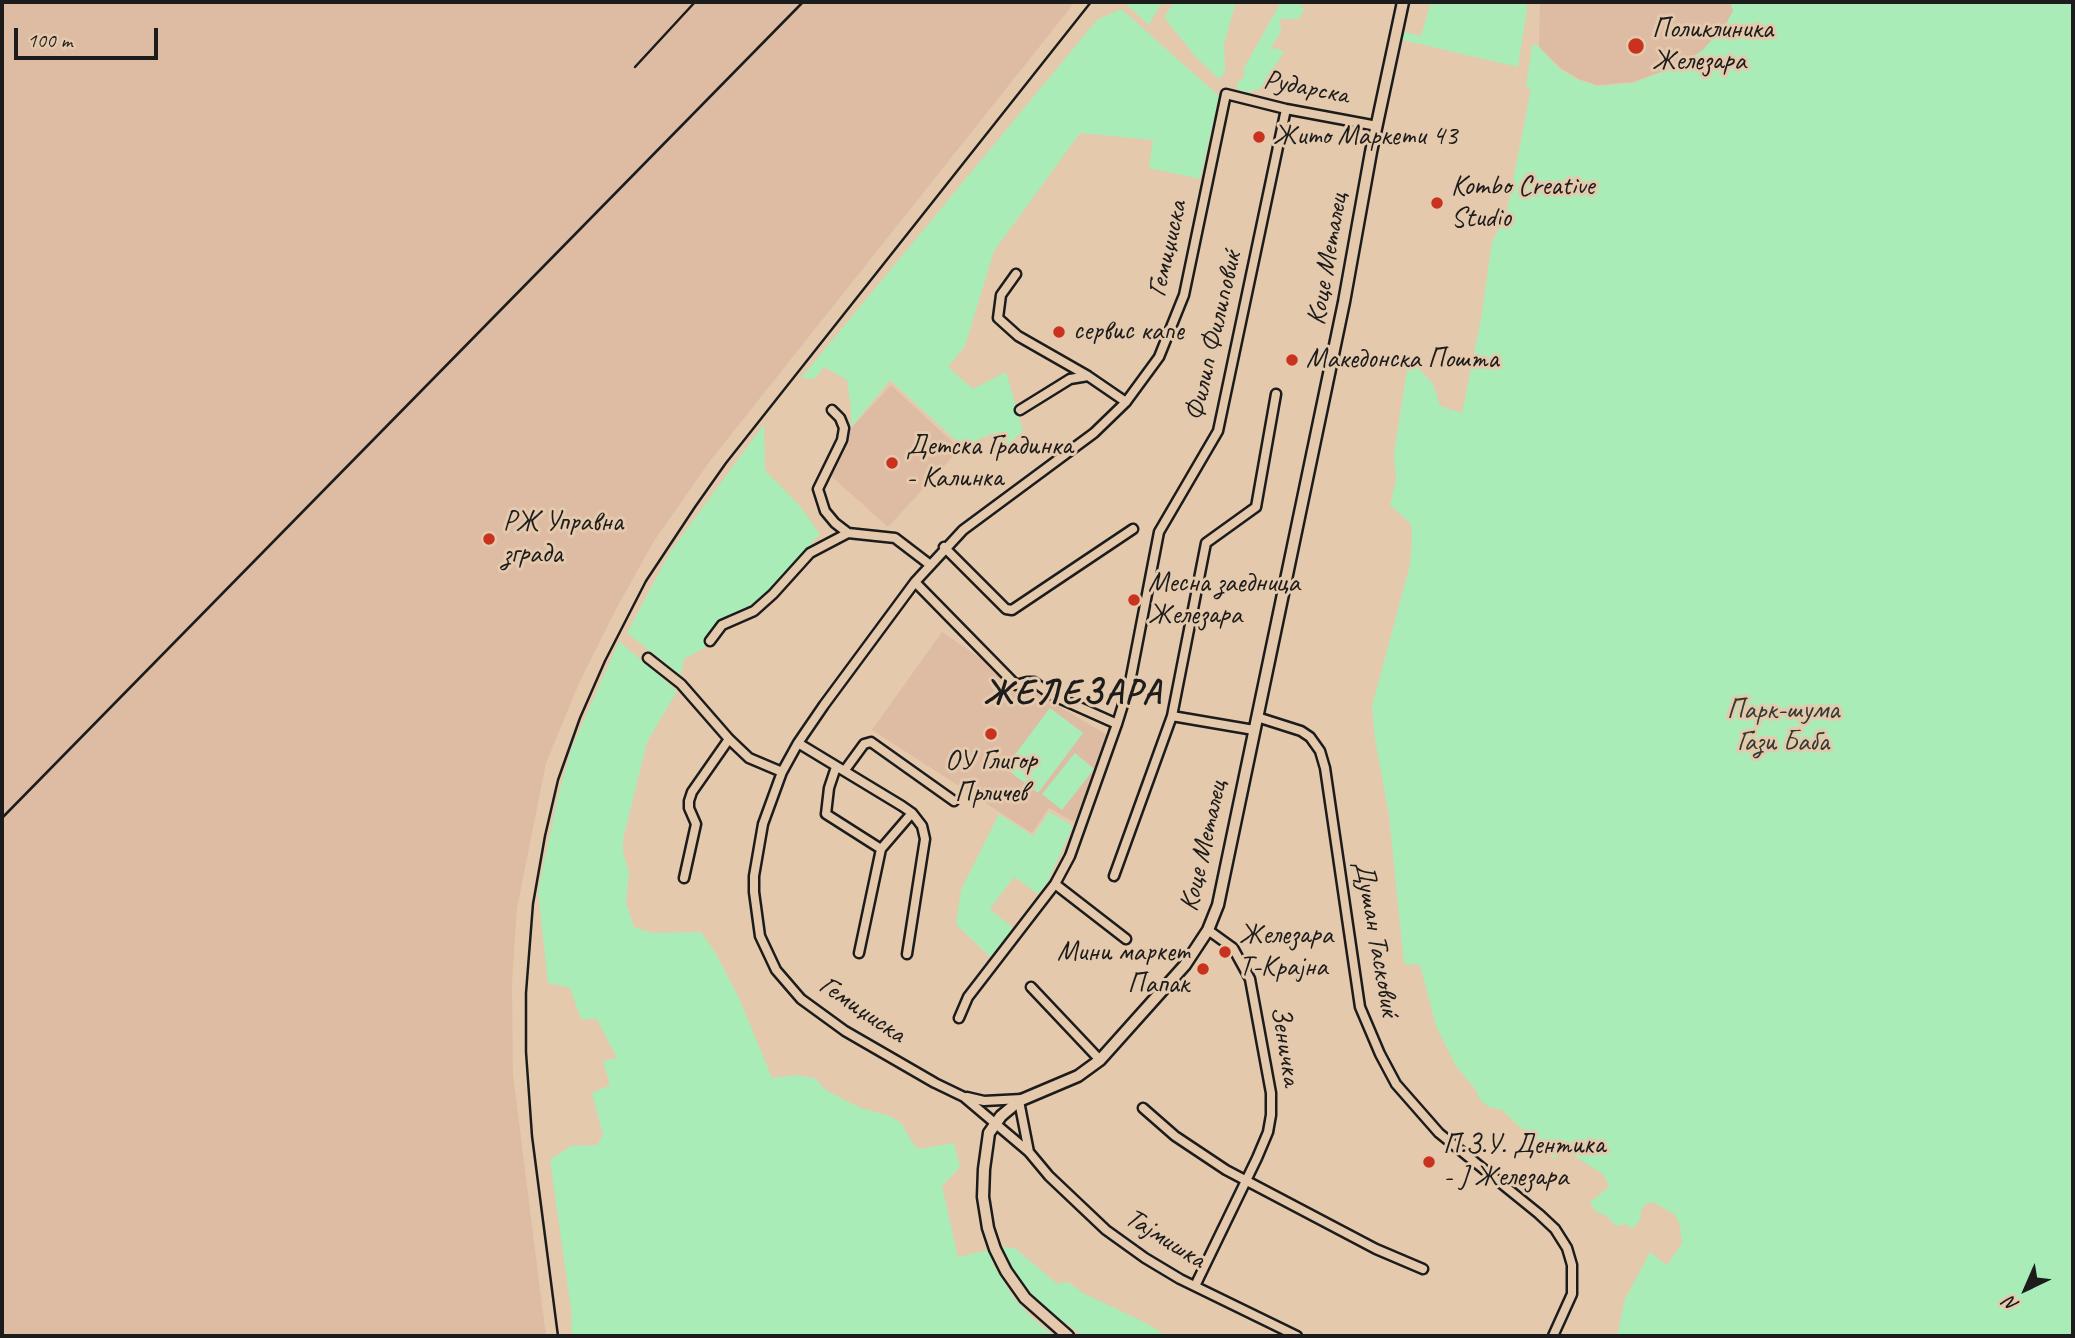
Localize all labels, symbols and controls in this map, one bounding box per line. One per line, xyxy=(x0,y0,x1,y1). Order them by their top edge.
place label: Поликлиника Железара xyxy=(1652,13,1773,79)
scale bar xyxy=(18,14,161,58)
text: 100 m xyxy=(27,27,72,53)
marker: Поликлиника Железара xyxy=(1626,36,1646,56)
street label: Рударска xyxy=(1261,63,1351,113)
place label: Жито Маркети 43 xyxy=(1273,120,1457,154)
marker: Жито Маркети 43 xyxy=(1251,129,1267,145)
place label: Kombo Creative Studio xyxy=(1451,170,1594,236)
street label: Коце Металец xyxy=(1300,190,1356,328)
marker: Kombo Creative Studio xyxy=(1429,195,1445,211)
street label: Гемиџиска xyxy=(1141,198,1195,300)
street label: Филип Филиповиќ xyxy=(1178,248,1250,424)
place label: сервис капе xyxy=(1073,315,1184,349)
marker: сервис капе xyxy=(1051,324,1067,340)
place label: Македонска Пошта xyxy=(1306,343,1498,377)
marker: Македонска Пошта xyxy=(1284,352,1300,368)
place label: Детска Градинка - Калинка xyxy=(906,430,1072,496)
marker: Детска Градинка - Калинка xyxy=(884,455,900,471)
place label: РЖ Управна зграда xyxy=(503,506,623,572)
marker: РЖ Управна зграда xyxy=(481,531,497,547)
place label: Месна заедница Железара xyxy=(1148,567,1300,633)
marker: Месна заедница Железара xyxy=(1126,592,1142,608)
district label: ЖЕЛЕЗАРА xyxy=(983,673,1163,715)
park label: Парк-шума Гази Баба xyxy=(1727,694,1839,760)
marker: ОУ Глигор Прличев xyxy=(983,726,999,742)
place label: ОУ Глигор Прличев xyxy=(945,745,1037,811)
street label: Коце Металец xyxy=(1173,777,1235,915)
street label: Душан Тасковиќ xyxy=(1346,858,1406,1020)
place label: Железара Т-Крајна xyxy=(1239,919,1333,985)
place label: Мини маркет Папак xyxy=(1057,936,1189,1002)
marker: Железара Т-Крајна xyxy=(1217,944,1233,960)
marker: Мини маркет Папак xyxy=(1195,961,1211,977)
street label: Гемиџиска xyxy=(812,969,912,1051)
street label: Зеничка xyxy=(1262,1004,1308,1088)
place label: П.З.У. Дентика - Ј Железара xyxy=(1443,1129,1605,1195)
marker: П.З.У. Дентика - Ј Железара xyxy=(1421,1154,1437,1170)
street label: Тајмишка xyxy=(1118,1201,1212,1277)
north arrow xyxy=(1991,1254,2061,1324)
text: N xyxy=(1999,1291,2024,1317)

